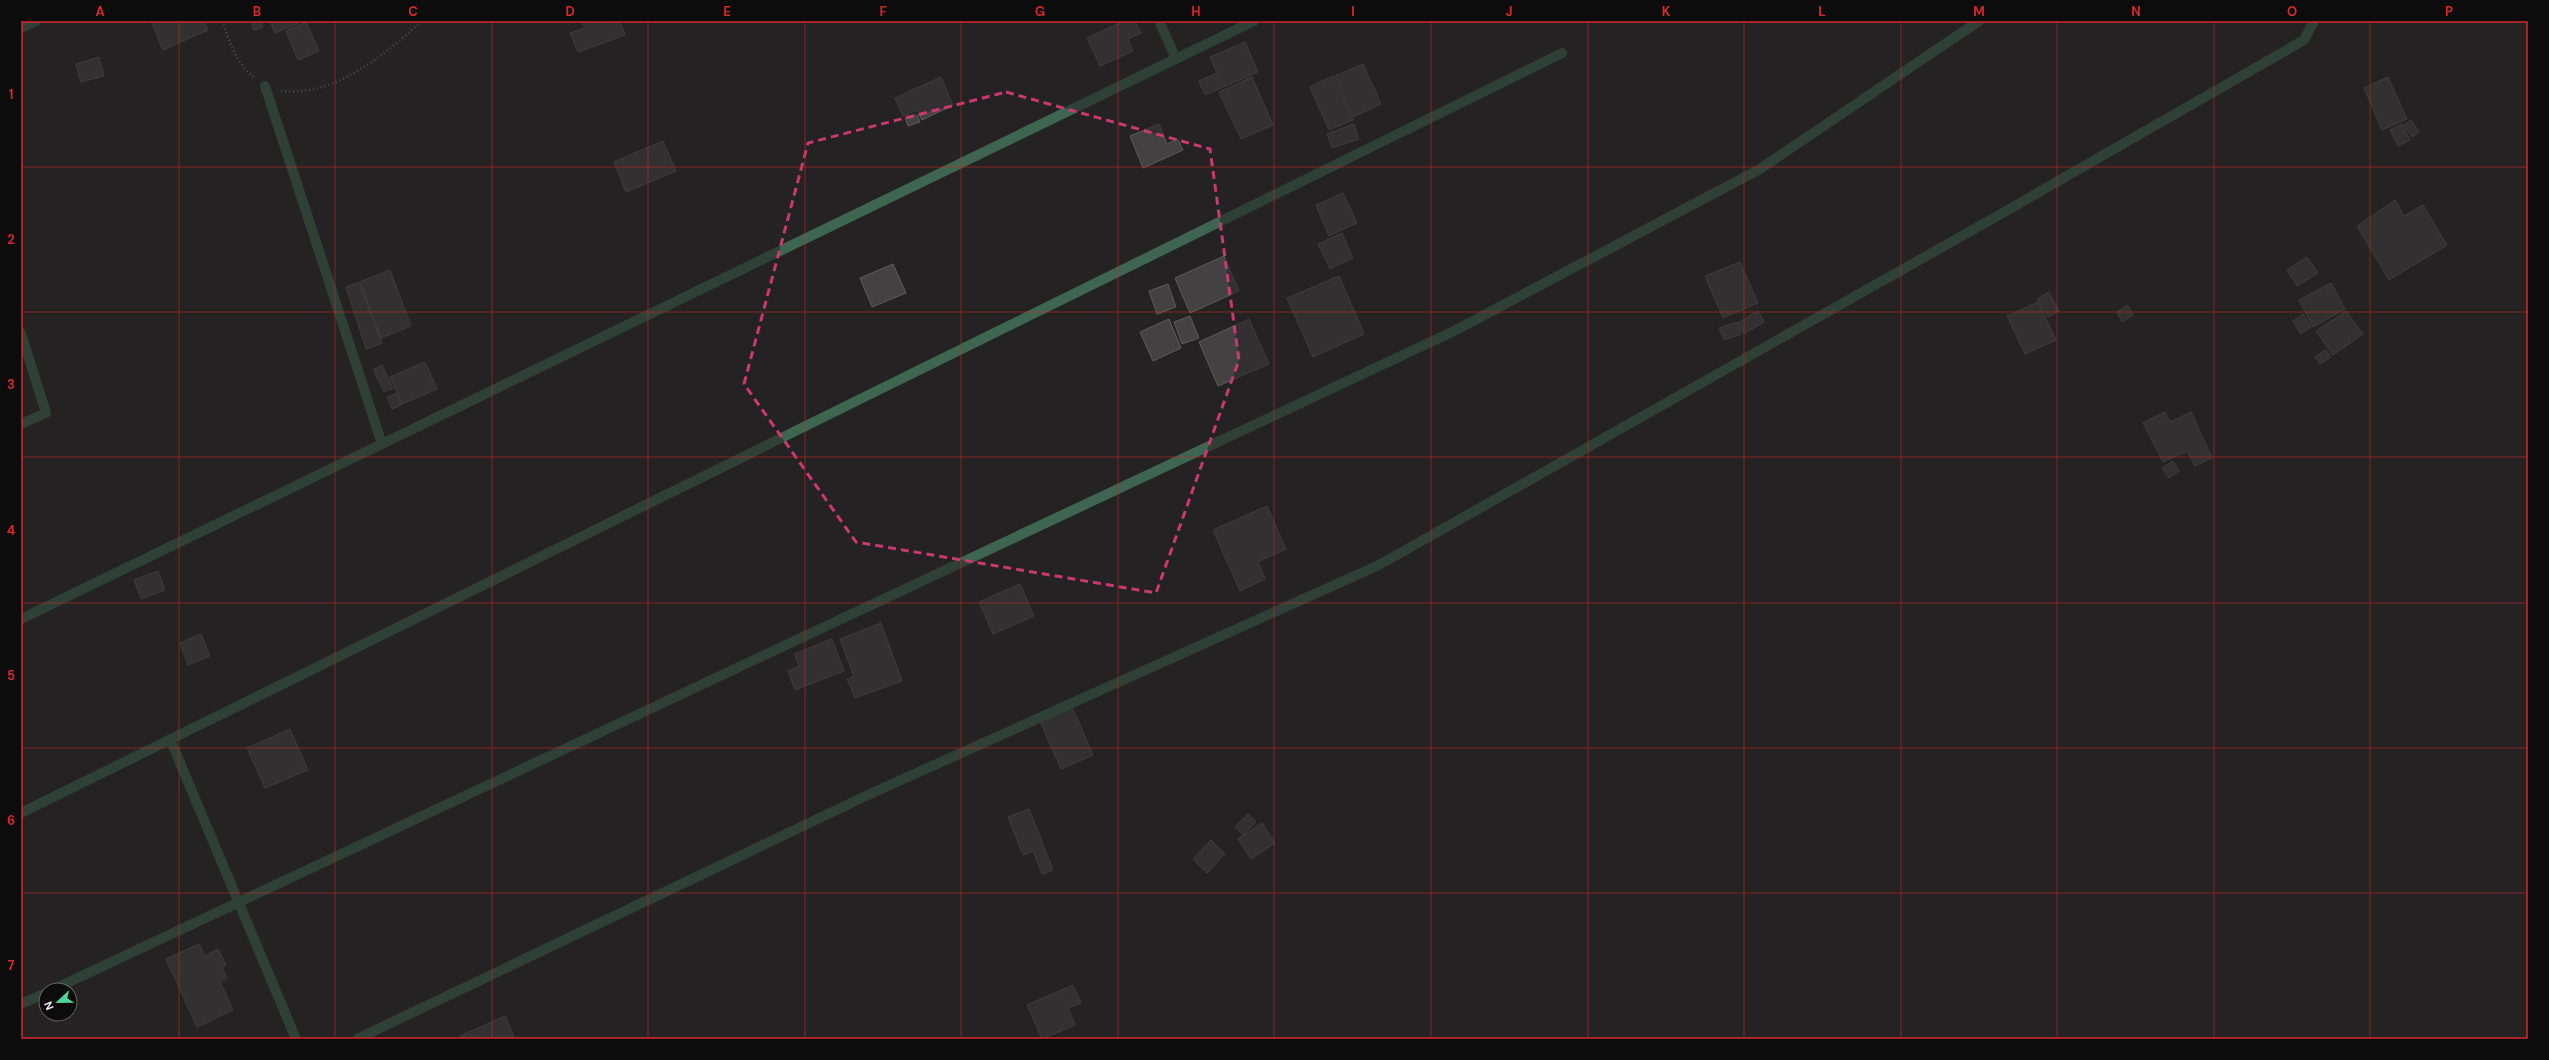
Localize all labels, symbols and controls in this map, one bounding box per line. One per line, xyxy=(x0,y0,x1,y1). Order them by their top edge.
text: A xyxy=(95,3,105,20)
text: B xyxy=(253,3,261,20)
text: C xyxy=(408,3,418,20)
text: D xyxy=(565,3,575,20)
text: E xyxy=(723,3,731,20)
text: F xyxy=(879,3,887,20)
text: G xyxy=(1035,3,1045,20)
text: H xyxy=(1191,3,1201,20)
text: I xyxy=(1351,3,1355,20)
text: J xyxy=(1505,3,1513,20)
text: K xyxy=(1662,3,1671,20)
text: L xyxy=(1818,3,1826,20)
text: M xyxy=(1973,3,1985,20)
text: N xyxy=(2131,3,2141,20)
text: O xyxy=(2287,3,2297,20)
text: P xyxy=(2445,3,2453,20)
text: 1 xyxy=(9,86,13,103)
text: 2 xyxy=(7,231,15,248)
text: 3 xyxy=(7,376,15,393)
text: 4 xyxy=(7,522,15,539)
text: 5 xyxy=(7,667,15,684)
text: 6 xyxy=(7,812,15,829)
text: 7 xyxy=(8,957,15,974)
north arrow xyxy=(38,982,78,1022)
text: N xyxy=(41,999,57,1012)

